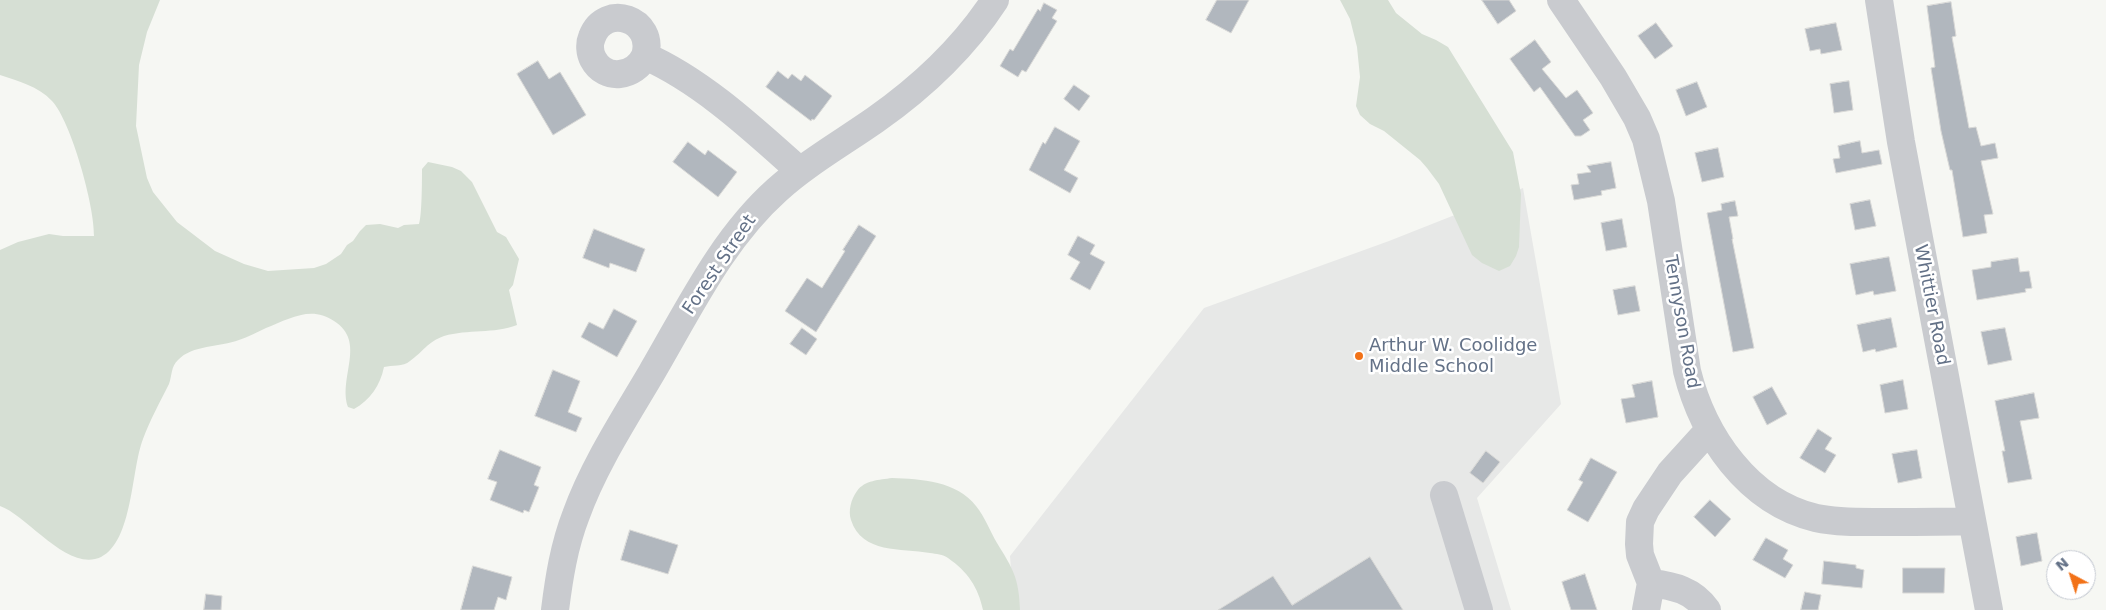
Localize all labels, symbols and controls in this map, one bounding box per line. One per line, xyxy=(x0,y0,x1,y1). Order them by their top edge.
street label: Forest Street xyxy=(679,211,761,319)
street label: Whittier Road xyxy=(1909,243,1953,367)
street label: Tennyson Road xyxy=(1659,254,1703,390)
place label: Arthur W. Coolidge Middle School xyxy=(1369,335,1537,378)
marker: Arthur W. Coolidge Middle School xyxy=(1353,350,1365,362)
north arrow xyxy=(2046,550,2096,600)
text: N xyxy=(2052,554,2072,574)

